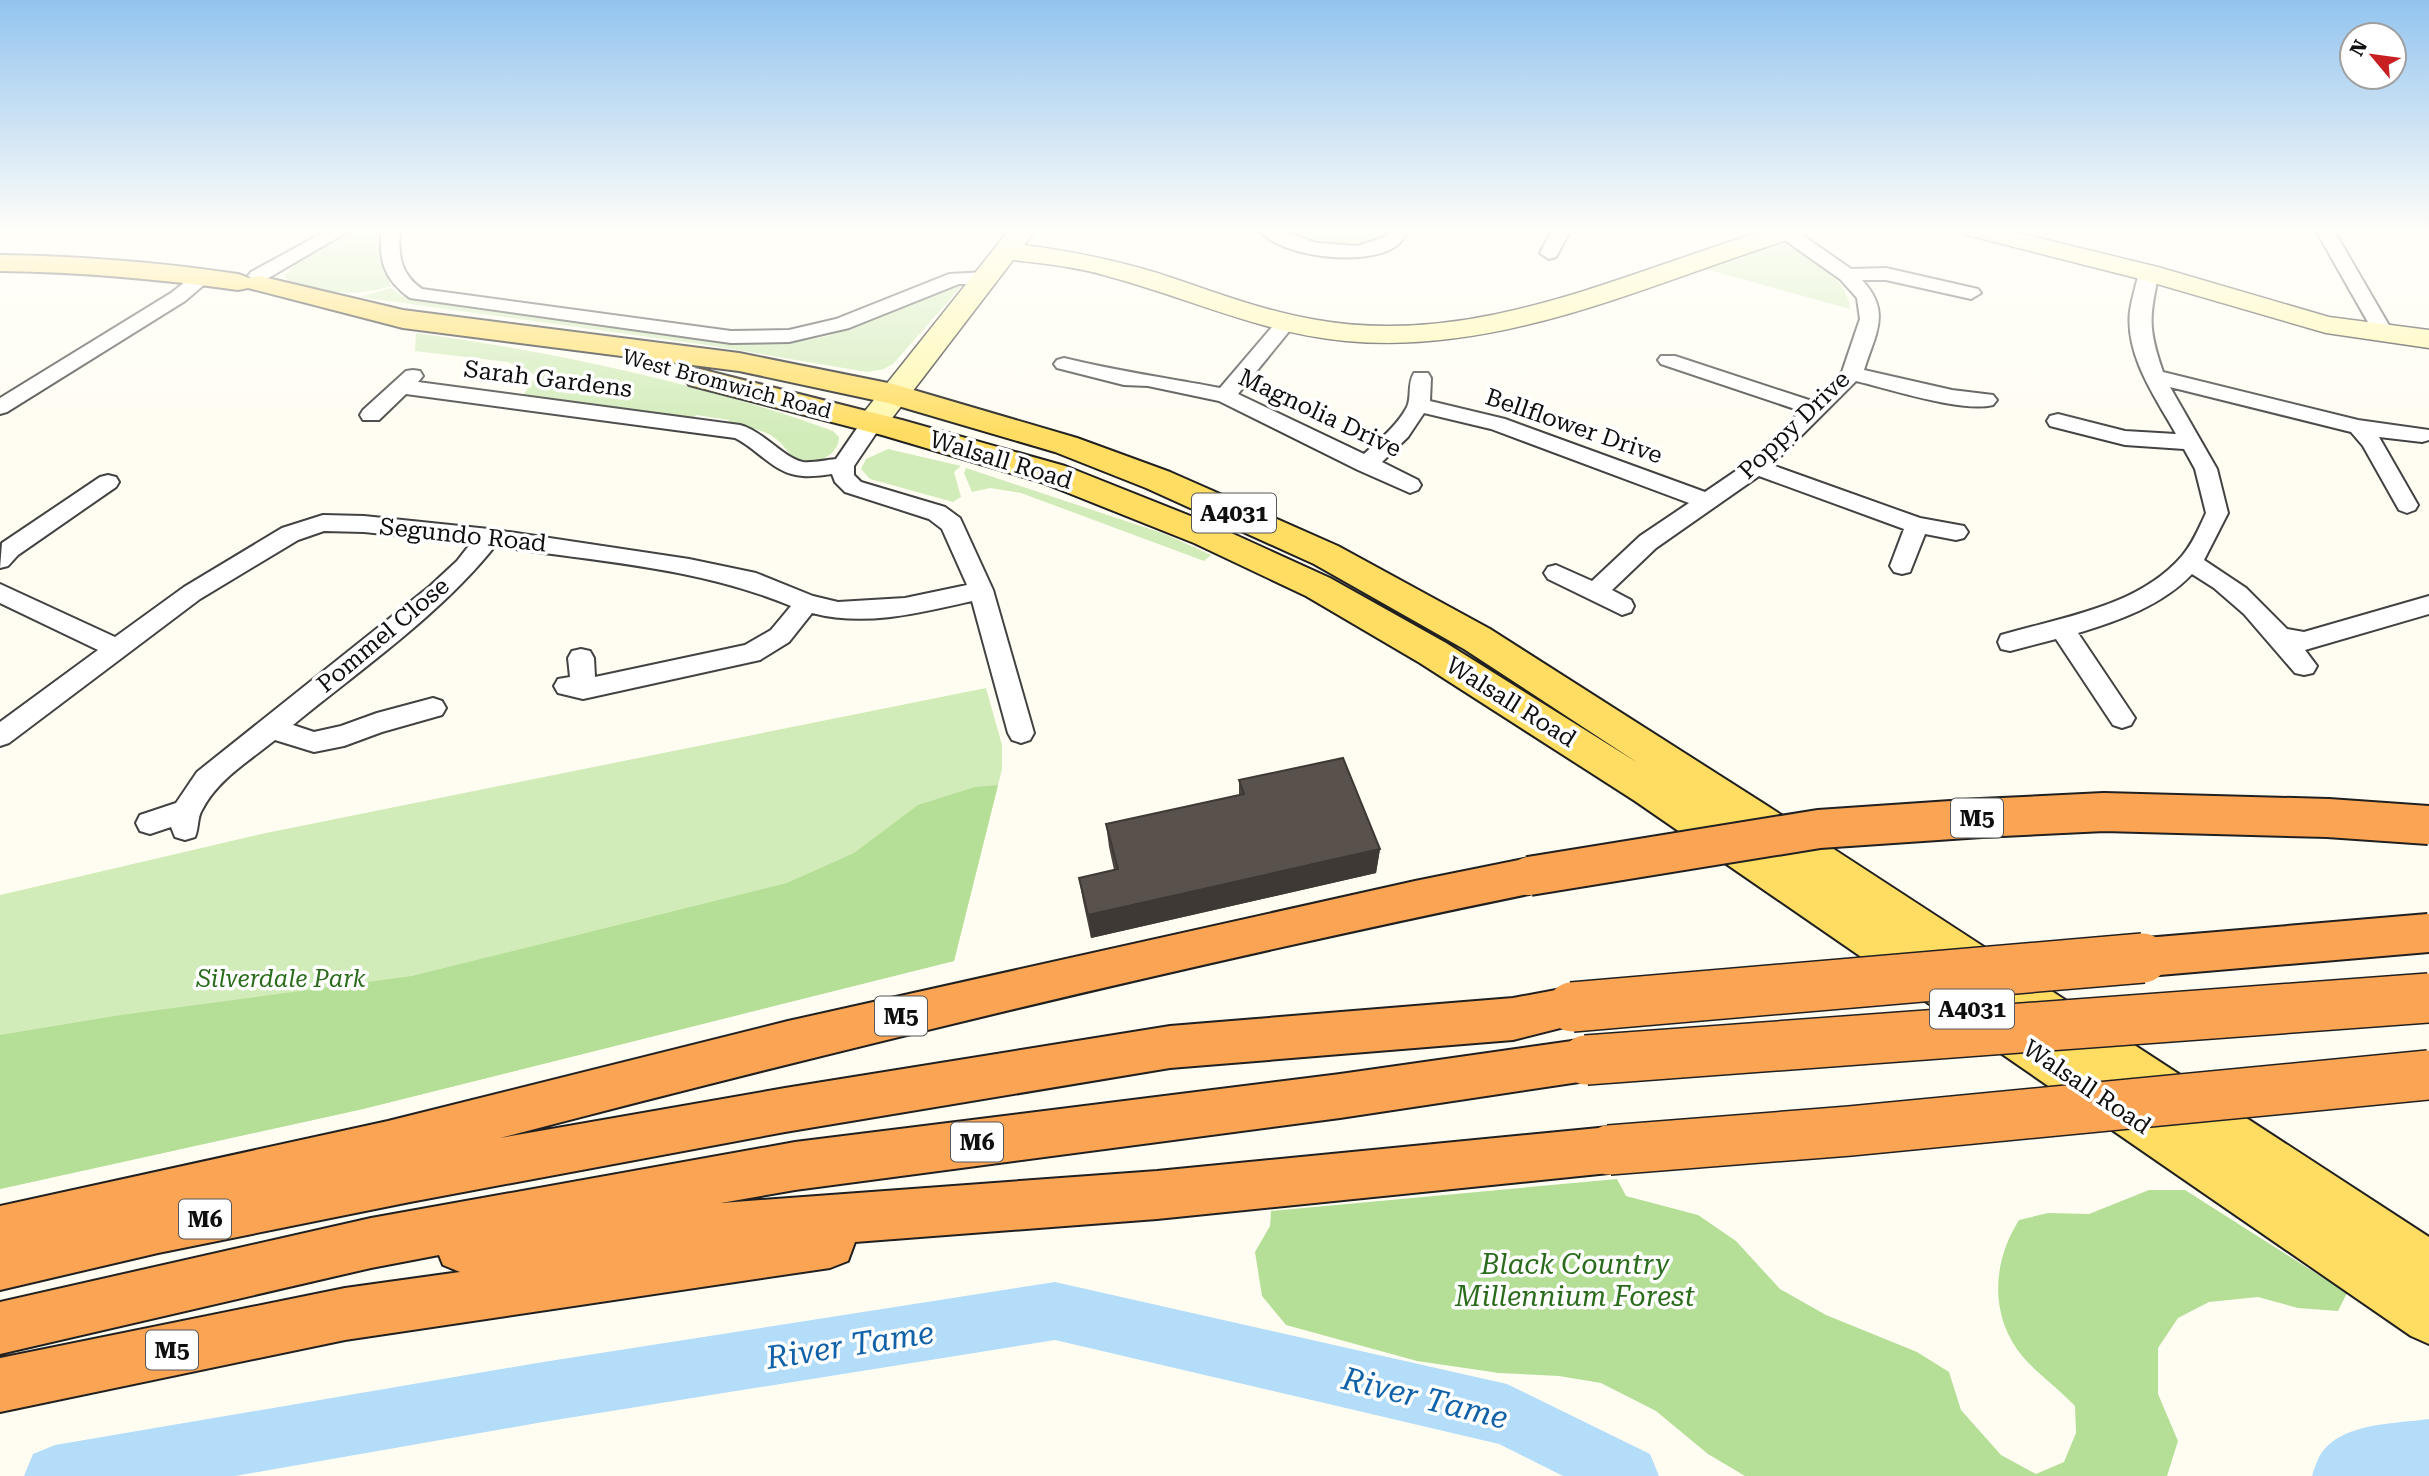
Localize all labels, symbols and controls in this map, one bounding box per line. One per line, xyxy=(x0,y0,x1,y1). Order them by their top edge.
north arrow xyxy=(2338,21,2408,91)
text: N xyxy=(2345,36,2372,60)
street label: West Bromwich Road xyxy=(620,344,835,424)
street label: Sarah Gardens xyxy=(462,355,634,403)
street label: Magnolia Drive xyxy=(1234,363,1406,463)
street label: Poppy Drive xyxy=(1733,365,1855,485)
street label: Bellflower Drive xyxy=(1482,383,1666,469)
street label: Walsall Road xyxy=(926,425,1076,495)
road number: A4031 xyxy=(1192,494,1276,533)
street label: Segundo Road xyxy=(378,512,548,558)
street label: Pommel Close xyxy=(311,572,455,698)
street label: Walsall Road xyxy=(1441,651,1581,753)
road number: M5 xyxy=(1951,798,2003,838)
park label: Silverdale Park xyxy=(195,965,366,993)
road number: A4031 xyxy=(1930,990,2014,1028)
road number: M5 xyxy=(875,996,927,1036)
street label: Walsall Road xyxy=(2018,1034,2156,1140)
road number: M6 xyxy=(951,1122,1003,1162)
road number: M6 xyxy=(179,1200,231,1238)
park label: Black Country Millennium Forest xyxy=(1454,1248,1695,1313)
water label: River Tame xyxy=(762,1313,937,1377)
road number: M5 xyxy=(146,1330,198,1370)
water label: River Tame xyxy=(1337,1359,1512,1437)

